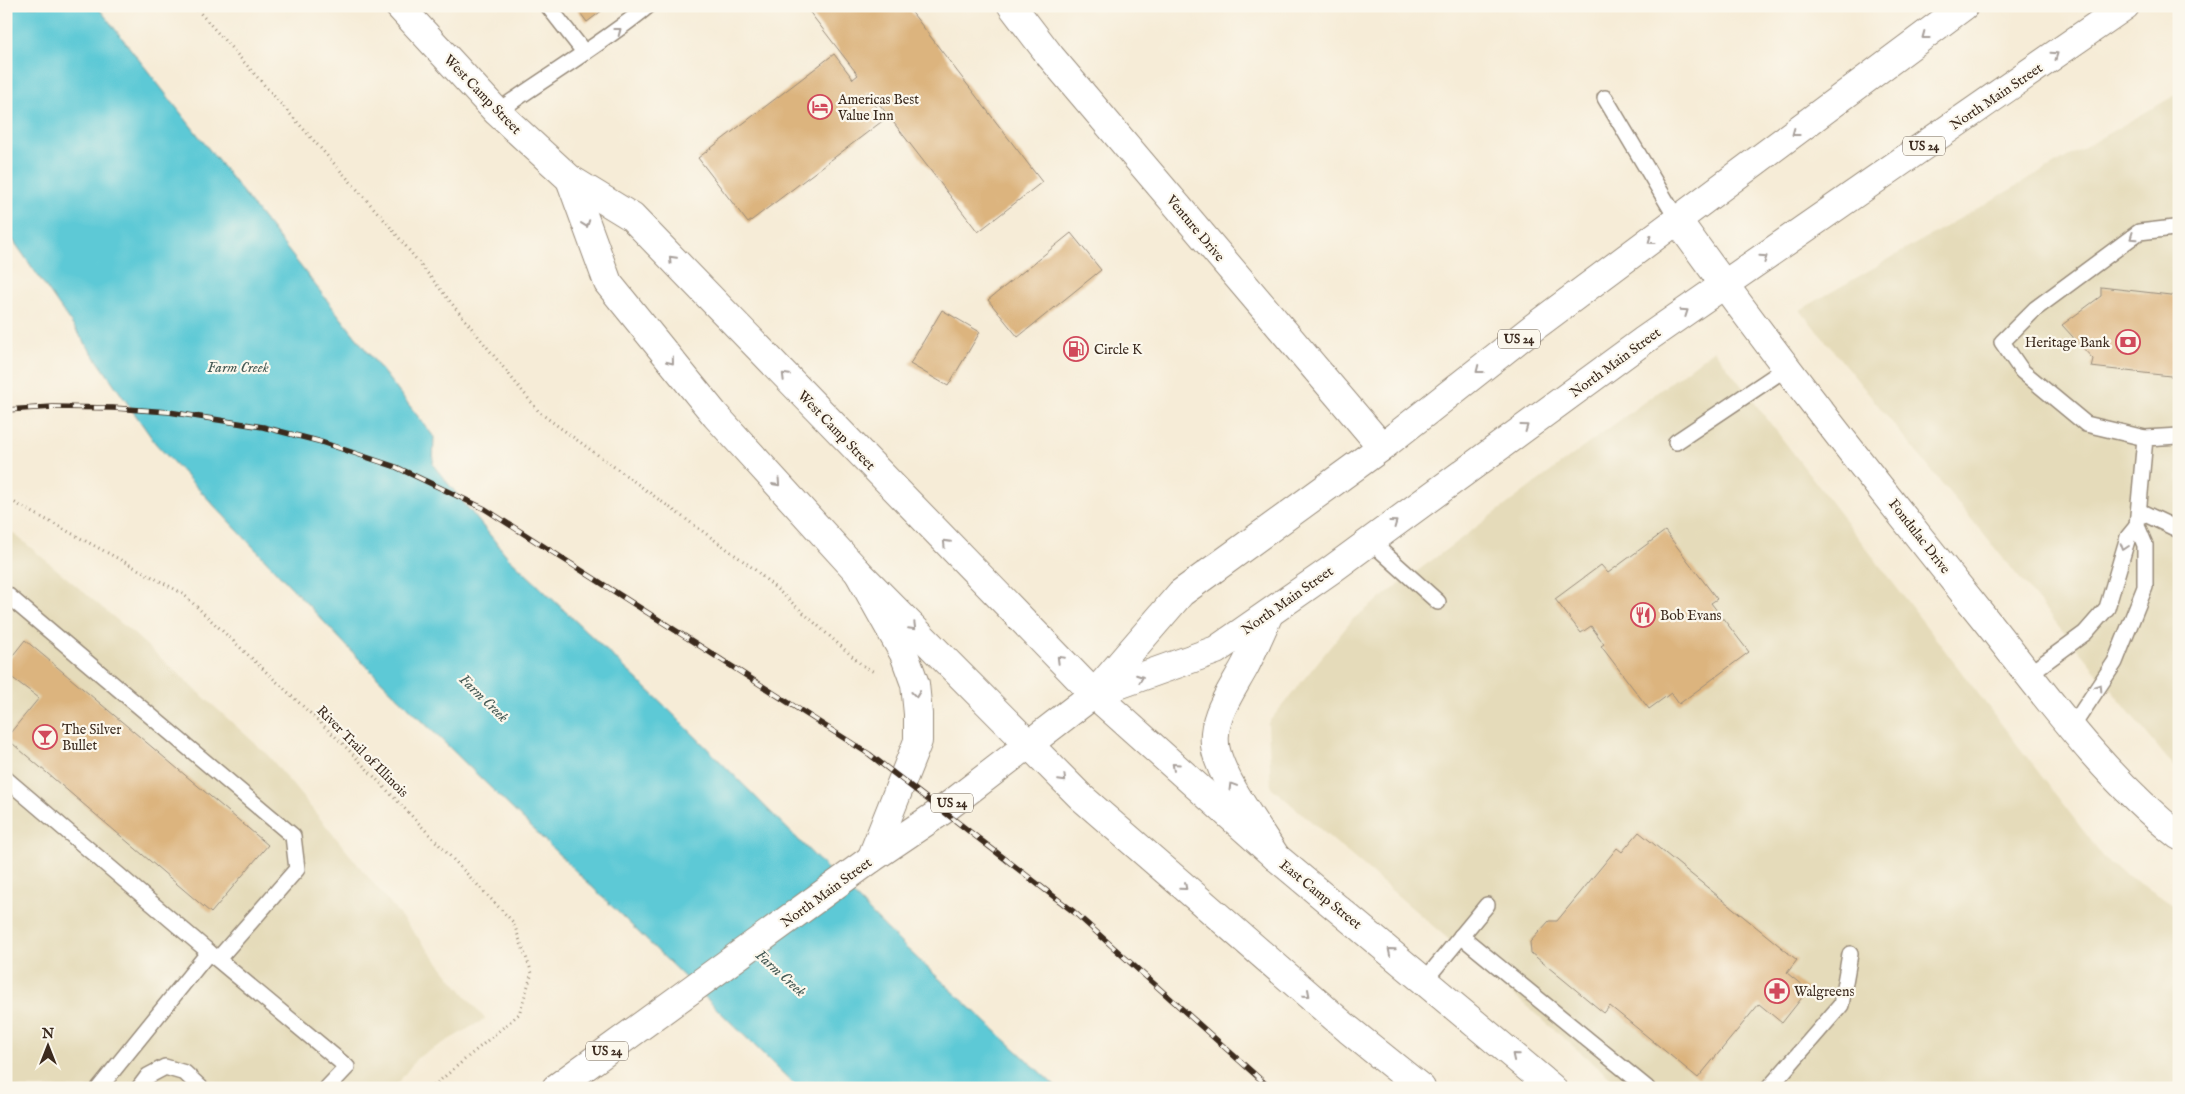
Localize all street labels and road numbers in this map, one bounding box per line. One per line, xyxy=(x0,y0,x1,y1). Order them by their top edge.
street label: West Camp Street xyxy=(440,51,525,139)
street label: North Main Street xyxy=(1947,59,2046,134)
road number: US 24 xyxy=(1903,136,1945,156)
street label: Venture Drive xyxy=(1161,191,1229,266)
street label: North Main Street xyxy=(1567,324,1665,402)
road number: US 24 xyxy=(1498,329,1540,348)
street label: West Camp Street xyxy=(794,387,879,475)
street label: Fondulac Drive xyxy=(1884,496,1954,578)
street label: North Main Street xyxy=(1238,562,1337,639)
street label: River Trail of Illinois xyxy=(313,702,412,801)
road number: US 24 xyxy=(931,794,973,812)
street label: North Main Street xyxy=(778,854,876,932)
street label: East Camp Street xyxy=(1276,856,1365,934)
road number: US 24 xyxy=(586,1042,628,1060)

